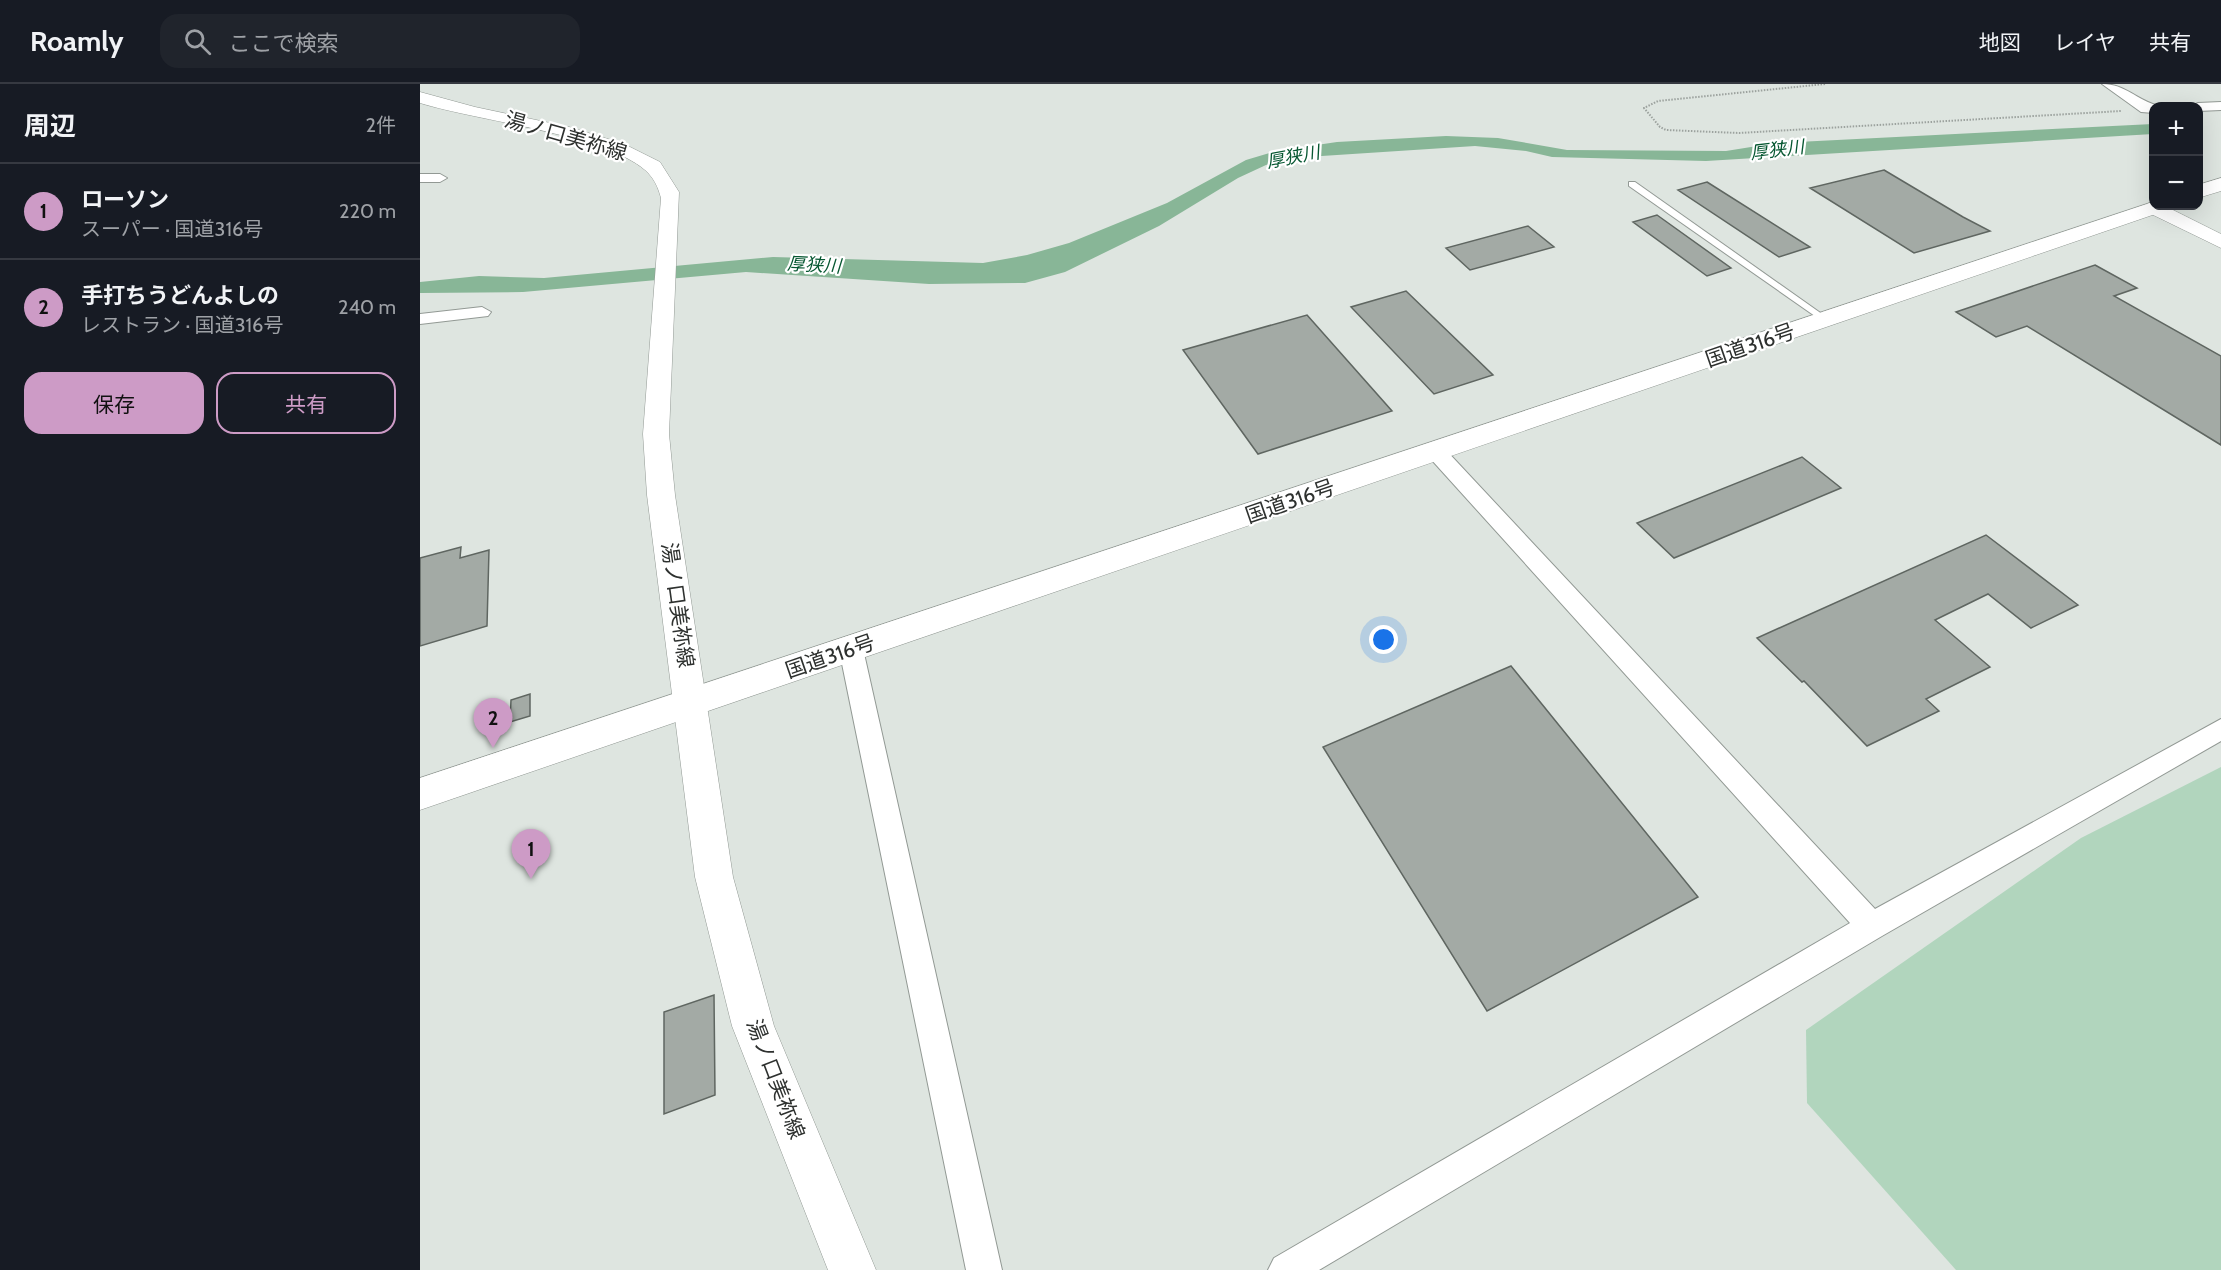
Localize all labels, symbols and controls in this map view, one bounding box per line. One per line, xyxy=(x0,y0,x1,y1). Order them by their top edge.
search box xyxy=(160,14,580,68)
text: Roamly xyxy=(30,24,124,58)
icon: search xyxy=(181,25,214,58)
text: ここで検索 xyxy=(229,30,339,57)
text: 地図 xyxy=(1979,30,2021,55)
text: レイヤ xyxy=(2054,30,2116,55)
text: 共有 xyxy=(2149,30,2191,55)
map controls xyxy=(2149,102,2203,210)
button: + xyxy=(2149,102,2203,156)
street label: 湯ノ口美祢線 xyxy=(502,107,630,165)
text: 周辺 xyxy=(24,110,76,142)
text: 2件 xyxy=(366,113,396,137)
water label: 厚狭川 xyxy=(1749,136,1807,164)
water label: 厚狭川 xyxy=(1264,141,1324,173)
button: − xyxy=(2149,156,2203,210)
text: ローソン xyxy=(81,186,169,213)
text: 1 xyxy=(40,199,47,223)
text: 220 m xyxy=(339,199,396,223)
text: スーパー · 国道316号 xyxy=(81,217,263,241)
water label: 厚狭川 xyxy=(786,253,844,278)
text: 手打ちうどんよしの xyxy=(81,282,279,309)
text: 2 xyxy=(38,295,49,319)
text: 240 m xyxy=(338,295,396,319)
text: レストラン · 国道316号 xyxy=(81,313,283,337)
street label: 国道316号 xyxy=(1702,318,1798,372)
button: 保存 xyxy=(24,372,204,434)
button: 共有 xyxy=(216,372,396,434)
street label: 国道316号 xyxy=(1242,474,1338,528)
street label: 湯ノ口美祢線 xyxy=(657,541,699,669)
your location xyxy=(1369,625,1398,654)
street label: 国道316号 xyxy=(782,629,878,683)
pin: 2 xyxy=(474,698,512,748)
pin: 1 xyxy=(512,830,550,879)
street label: 湯ノ口美祢線 xyxy=(742,1016,810,1142)

